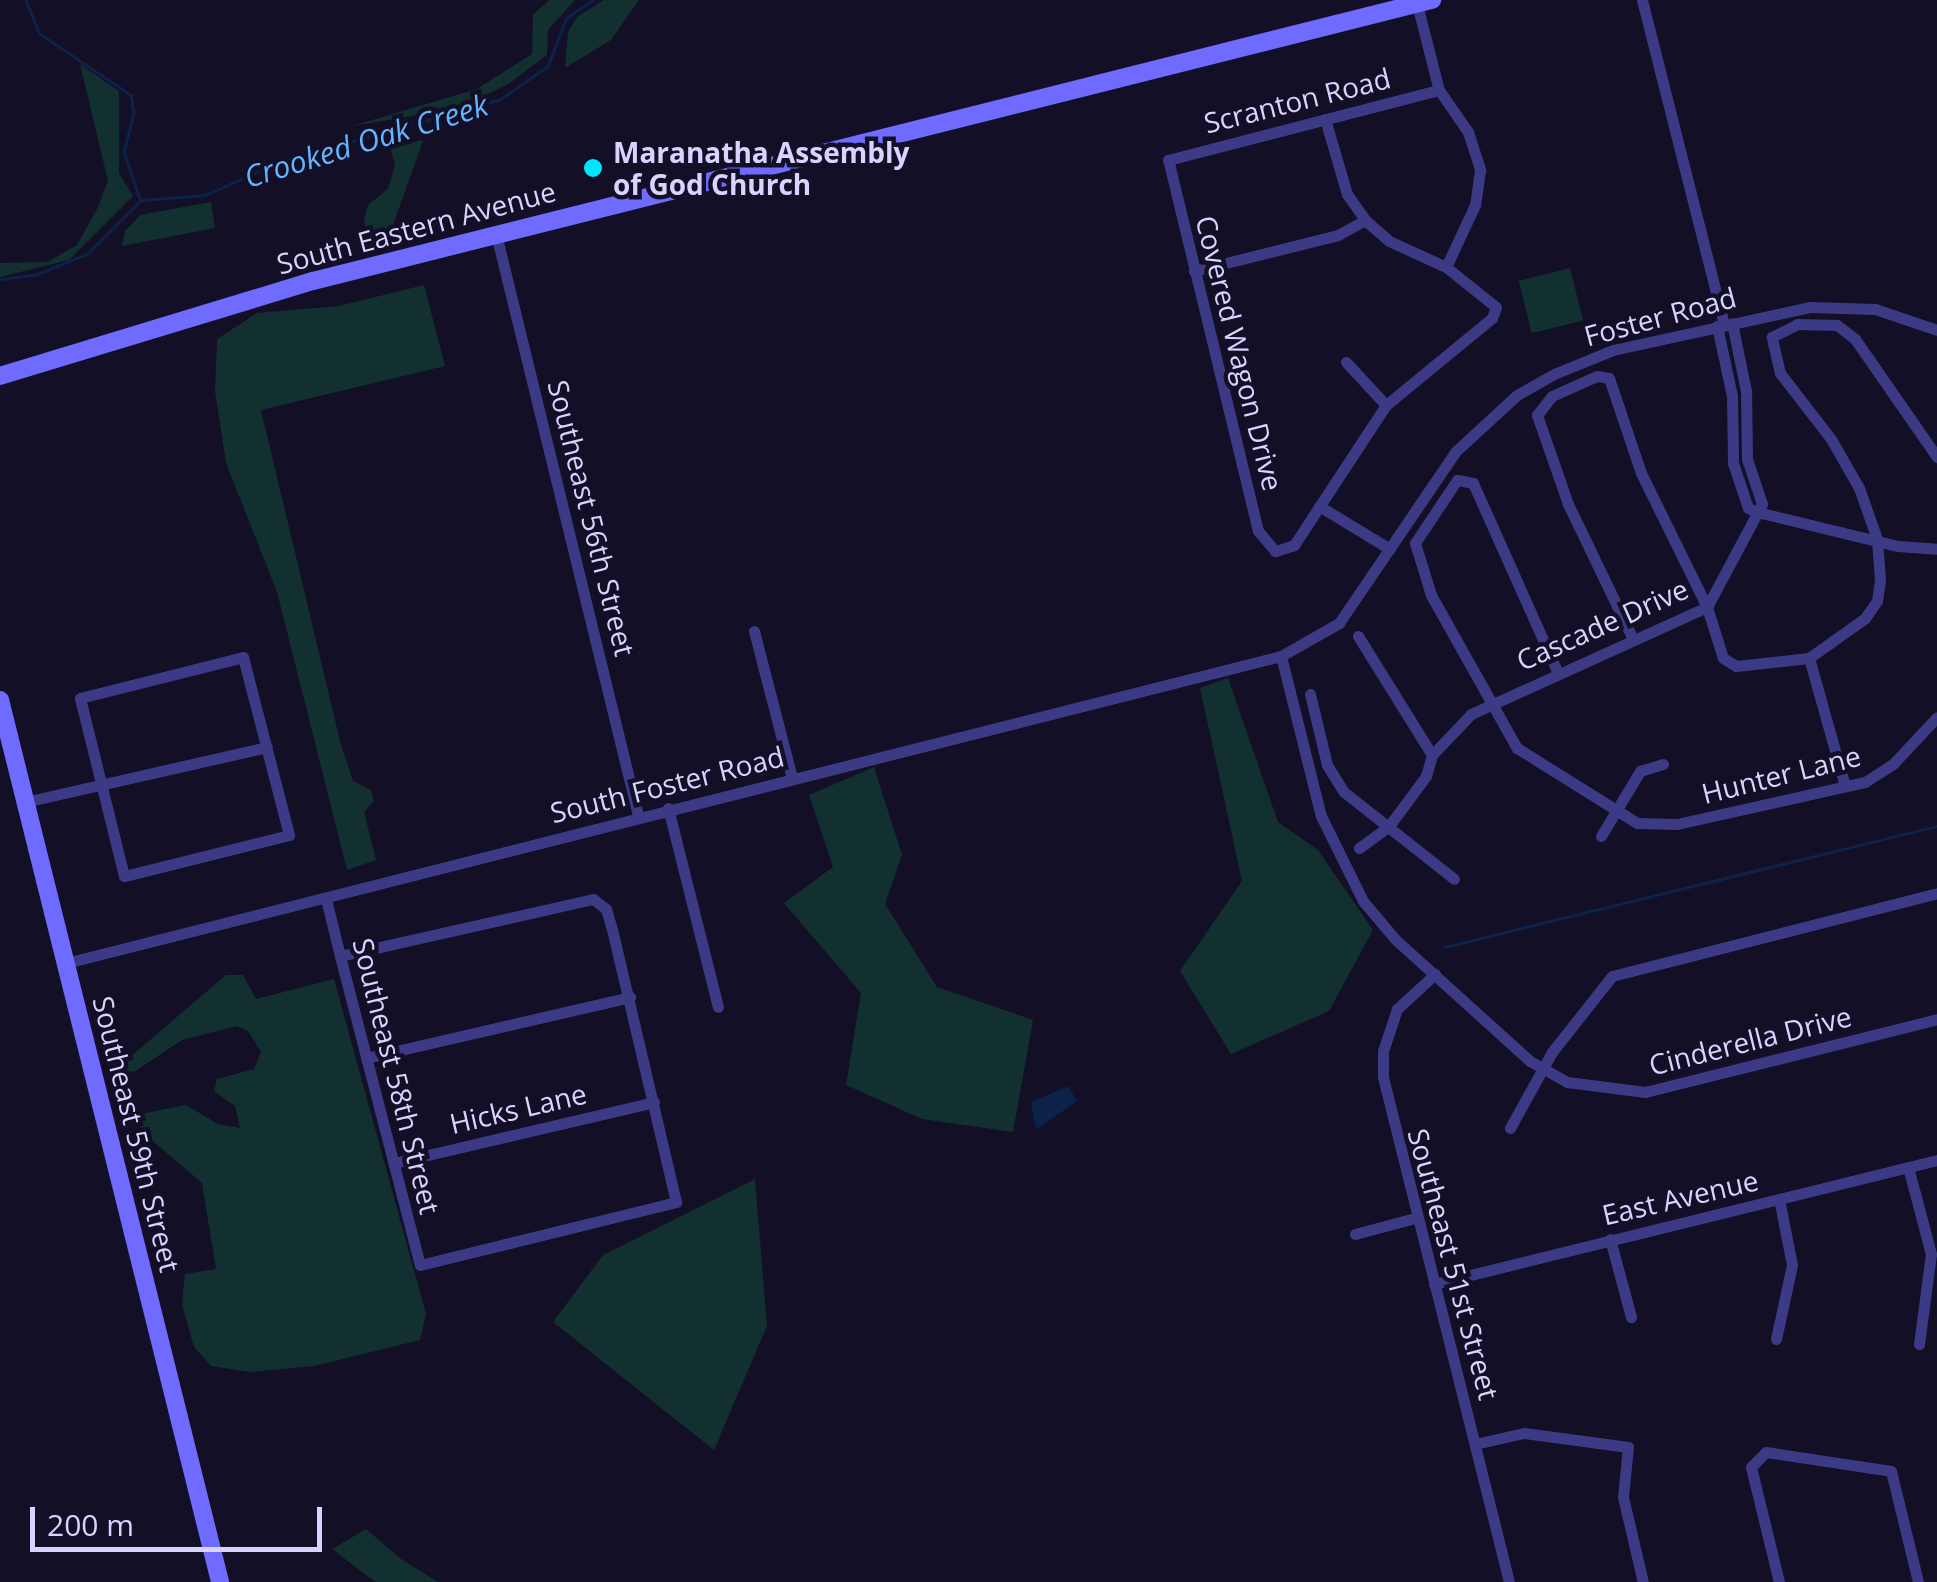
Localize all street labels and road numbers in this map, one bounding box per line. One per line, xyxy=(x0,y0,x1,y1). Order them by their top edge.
street label: Scranton Road xyxy=(1200,61,1394,139)
street label: South Eastern Avenue xyxy=(273,174,559,280)
street label: Covered Wagon Drive xyxy=(1190,212,1290,494)
street label: Foster Road xyxy=(1580,280,1740,352)
street label: Southeast 56th Street xyxy=(541,377,643,659)
street label: Cascade Drive xyxy=(1511,571,1693,677)
street label: Hunter Lane xyxy=(1698,738,1864,810)
street label: South Foster Road xyxy=(547,739,787,829)
street label: Southeast 58th Street xyxy=(346,935,448,1217)
street label: Southeast 59th Street xyxy=(86,993,188,1275)
street label: Cinderella Drive xyxy=(1645,999,1855,1081)
street label: Hicks Lane xyxy=(446,1076,590,1140)
street label: Southeast 51st Street xyxy=(1402,1125,1506,1403)
street label: East Avenue xyxy=(1599,1163,1761,1231)

